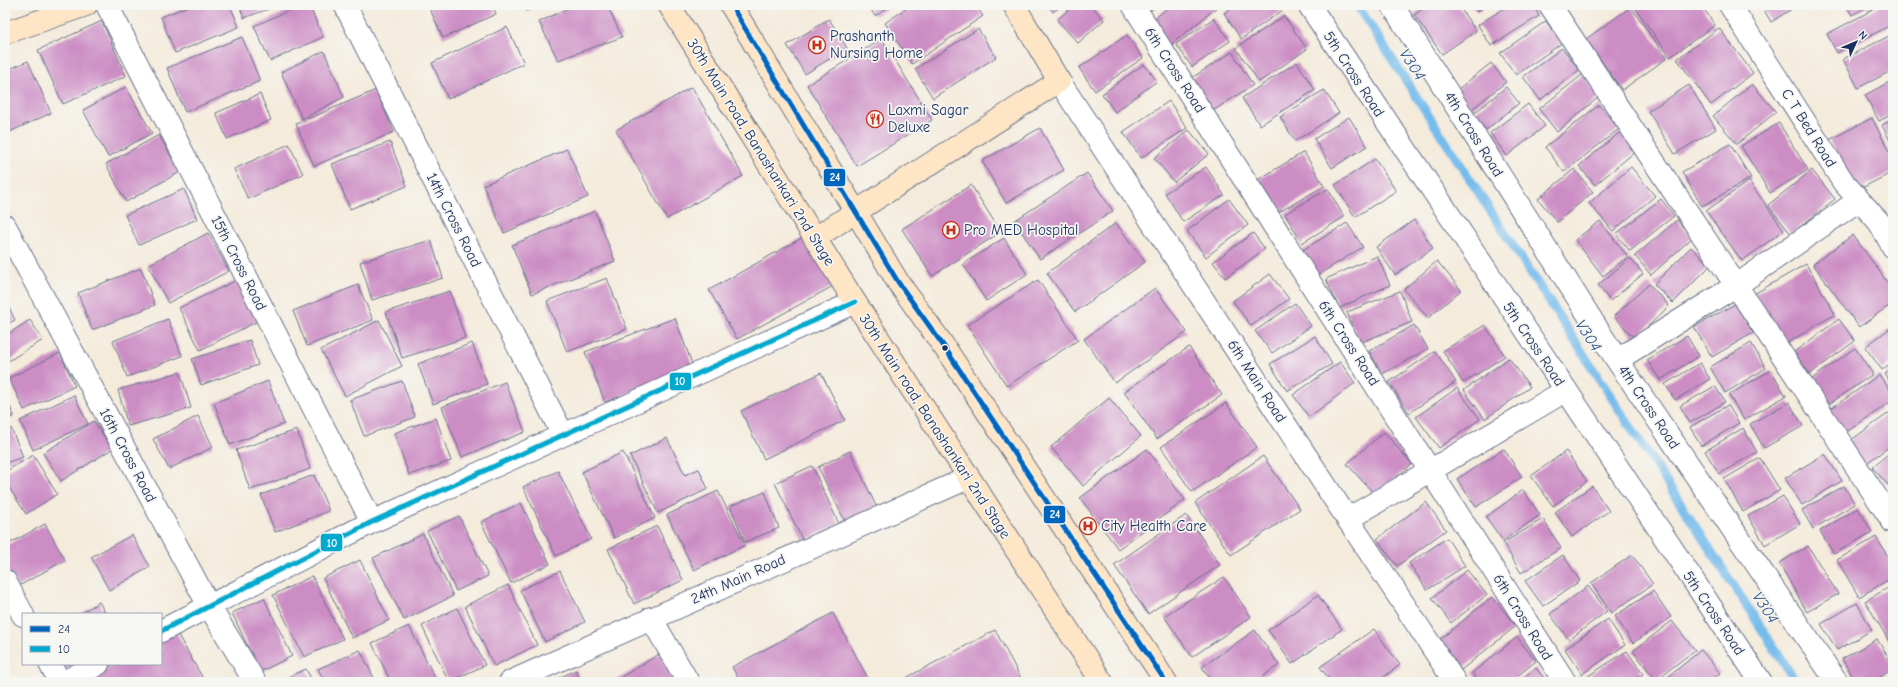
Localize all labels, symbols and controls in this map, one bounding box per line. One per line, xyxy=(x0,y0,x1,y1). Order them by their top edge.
north arrow xyxy=(1836,22,1876,62)
street label: 6th Cross Road xyxy=(1141,24,1209,116)
place label: Prashanth Nursing Home xyxy=(830,27,924,62)
street label: 5th Cross Road xyxy=(1320,28,1388,120)
text: N xyxy=(1856,28,1870,43)
street label: 30th Main road, Banashankari 2nd Stage xyxy=(683,35,839,269)
hospital icon: Prashanth Nursing Home xyxy=(807,35,827,55)
water label: V304 xyxy=(1395,45,1429,84)
street label: C T Bed Road xyxy=(1778,85,1840,171)
street label: 4th Cross Road xyxy=(1441,88,1507,180)
place label: Laxmi Sagar Deluxe xyxy=(888,101,969,136)
restaurant icon: Laxmi Sagar Deluxe xyxy=(865,109,885,129)
line badge: 24 xyxy=(823,168,846,187)
street label: 14th Cross Road xyxy=(423,170,485,270)
text: 24 xyxy=(830,171,840,184)
street label: 15th Cross Road xyxy=(207,213,271,313)
hospital icon: Pro MED Hospital xyxy=(941,220,961,240)
place label: Pro MED Hospital xyxy=(964,221,1078,239)
street label: 6th Cross Road xyxy=(1315,297,1383,389)
street label: 5th Cross Road xyxy=(1499,298,1569,390)
street label: 30th Main road, Banashankari 2nd Stage xyxy=(855,310,1015,542)
water label: V304 xyxy=(1571,316,1605,355)
street label: 6th Main Road xyxy=(1224,336,1290,426)
unlabelled marker xyxy=(940,343,950,353)
street label: 4th Cross Road xyxy=(1614,362,1684,452)
line badge: 10 xyxy=(669,372,692,391)
text: 10 xyxy=(675,375,685,388)
street label: 16th Cross Road xyxy=(96,405,160,505)
line badge: 24 xyxy=(1043,505,1066,524)
text: 24 xyxy=(1050,508,1060,521)
hospital icon: City Health Care xyxy=(1078,516,1098,536)
place label: City Health Care xyxy=(1101,517,1207,535)
line badge: 10 xyxy=(320,533,343,552)
text: 10 xyxy=(327,537,337,550)
street label: 24th Main Road xyxy=(688,550,788,608)
street label: 5th Cross Road xyxy=(1679,567,1749,659)
street label: 6th Cross Road xyxy=(1489,571,1557,663)
water label: V304 xyxy=(1748,588,1782,627)
legend xyxy=(22,613,162,665)
text: 24 xyxy=(58,622,70,636)
text: 10 xyxy=(58,642,70,656)

